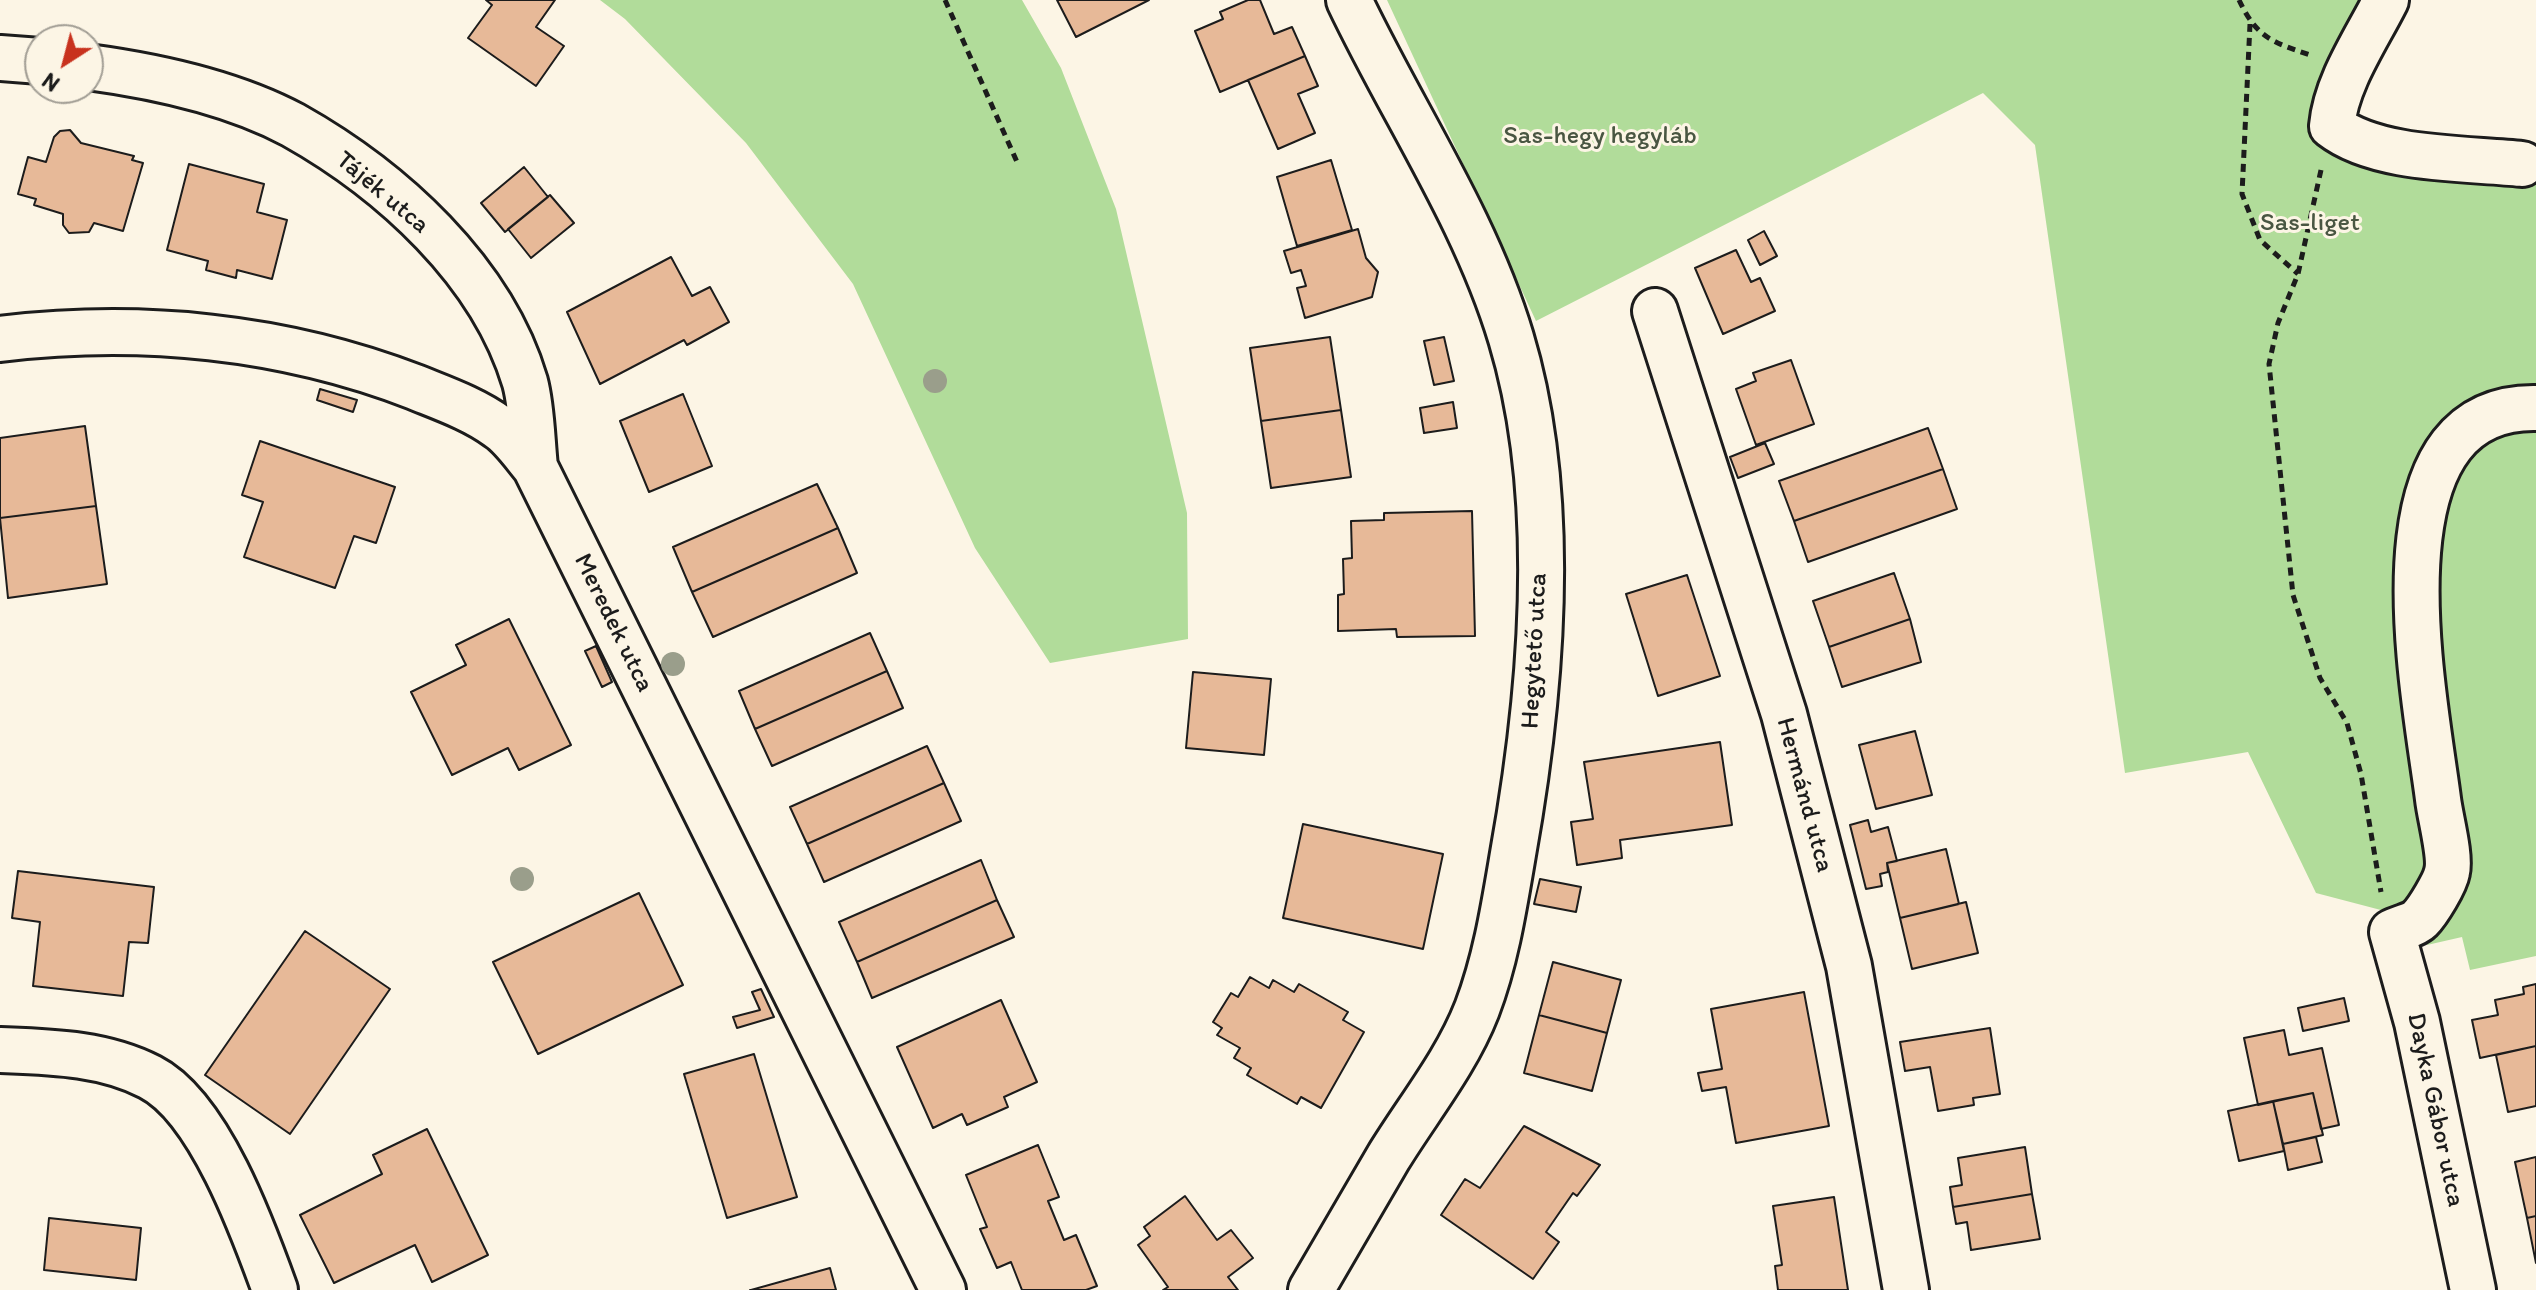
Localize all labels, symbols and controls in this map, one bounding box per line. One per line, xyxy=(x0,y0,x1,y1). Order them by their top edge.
north arrow xyxy=(24,24,104,104)
text: N xyxy=(37,67,65,97)
park label: Sas-hegy hegyláb xyxy=(1503,120,1697,152)
street label: Tájék utca xyxy=(329,145,435,241)
park label: Sas-liget xyxy=(2260,207,2360,239)
street label: Meredek utca xyxy=(566,549,660,697)
street label: Hegytető utca xyxy=(1515,572,1555,730)
street label: Hermánd utca xyxy=(1768,714,1840,876)
street label: Dayka Gábor utca xyxy=(2399,1010,2471,1210)

